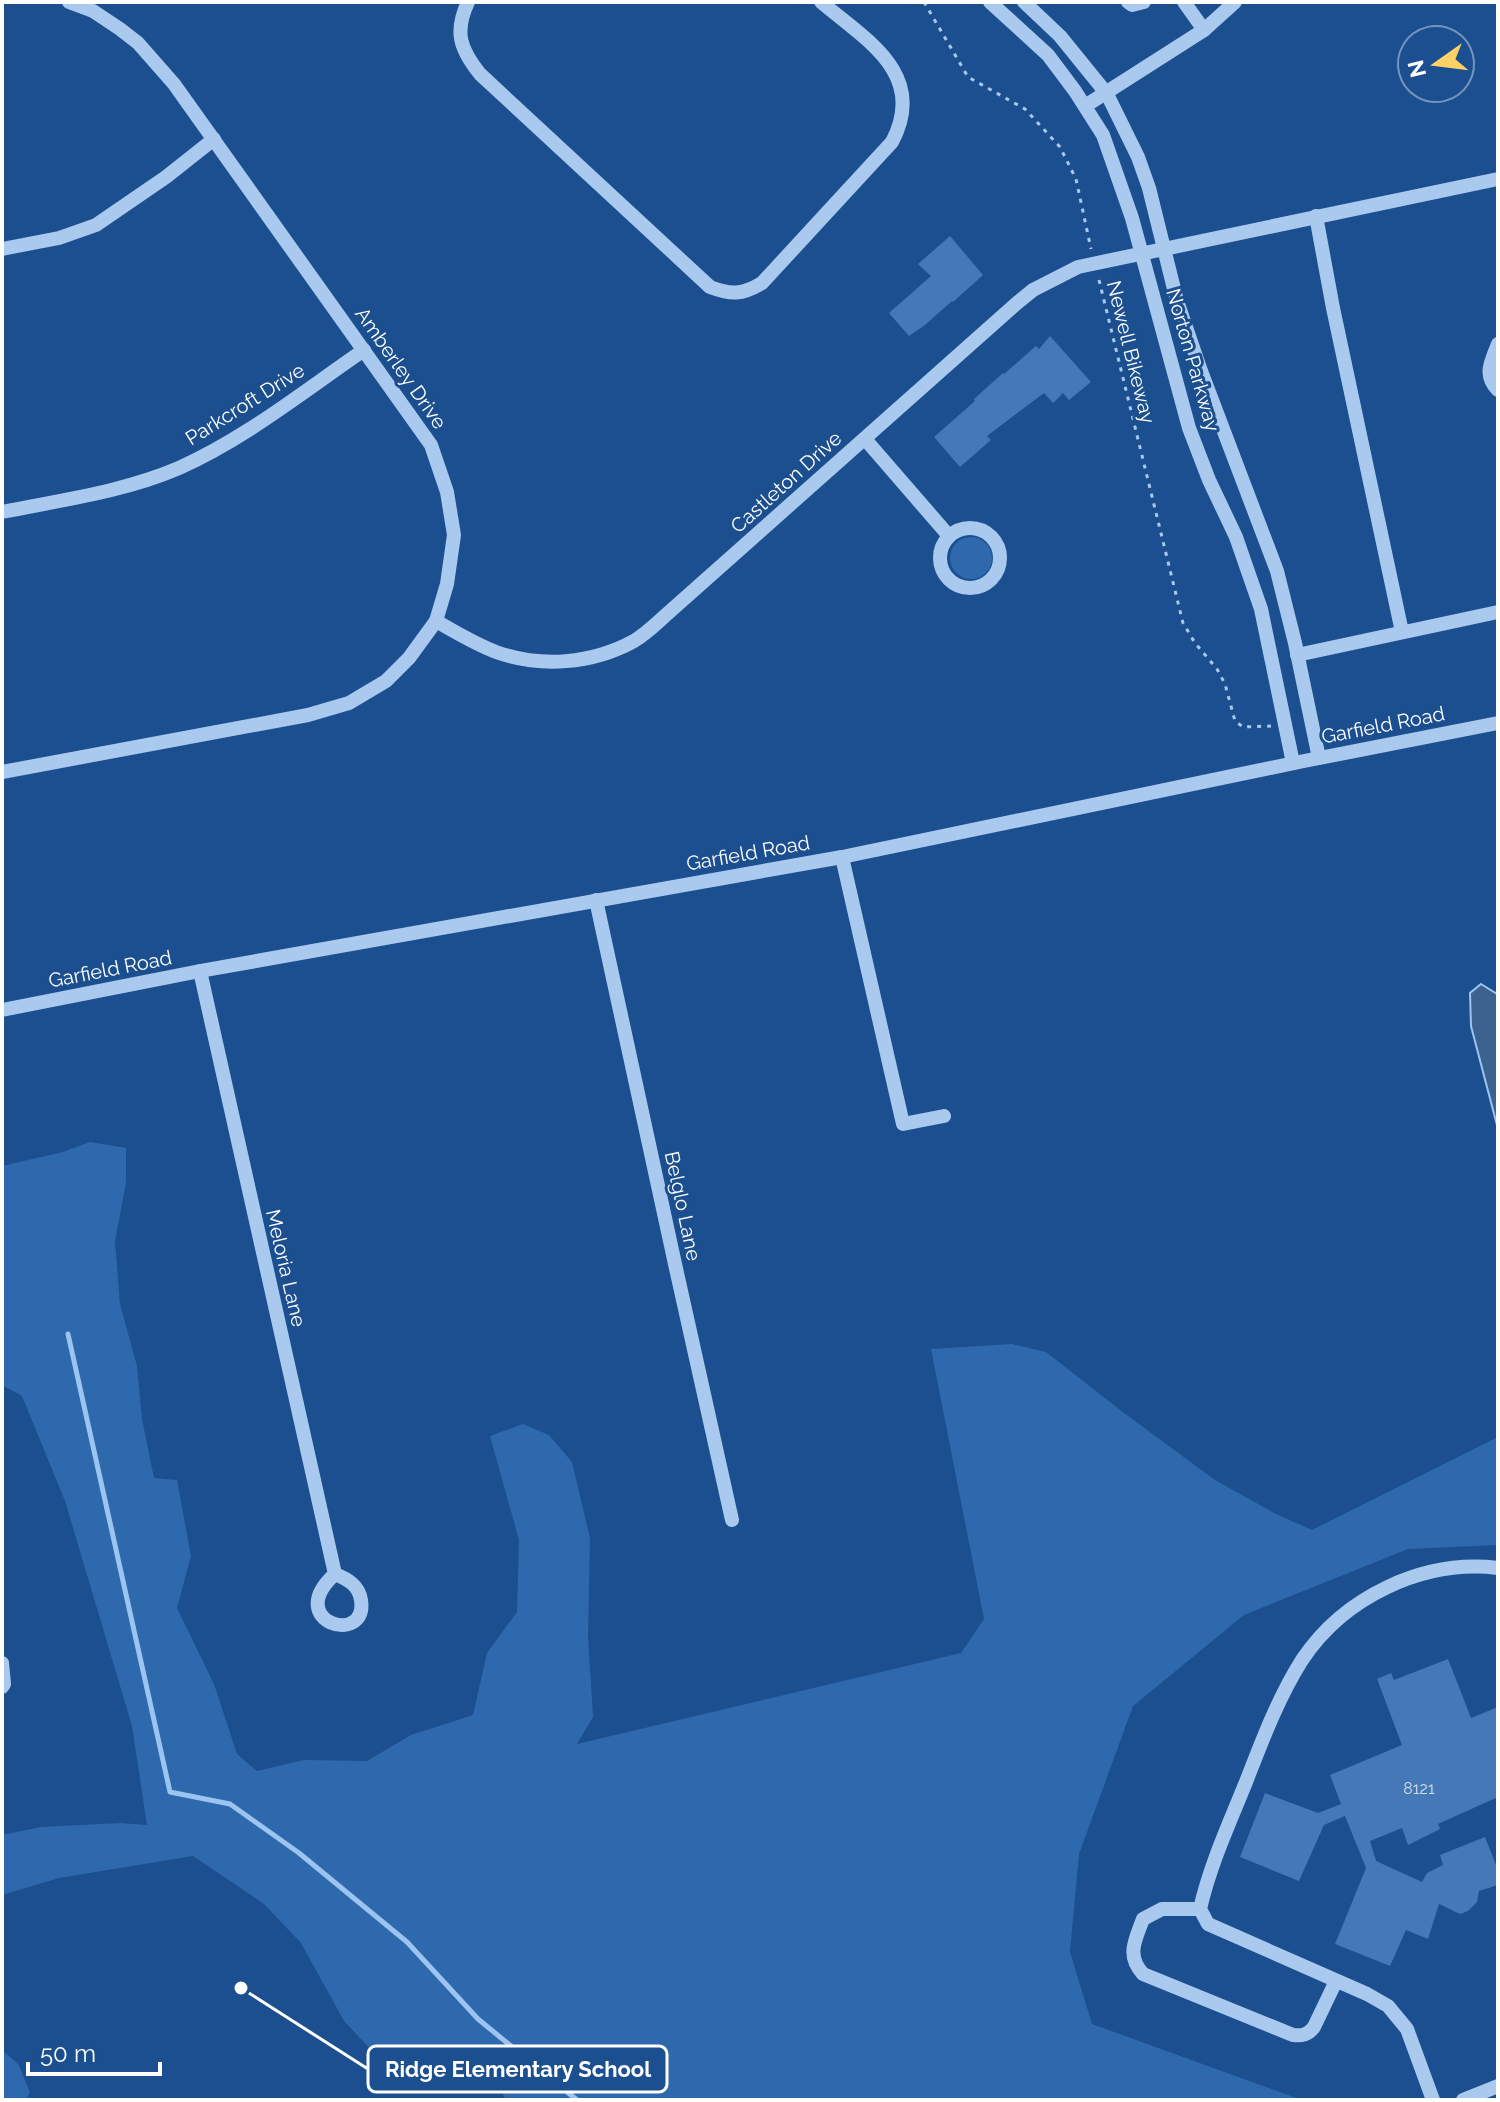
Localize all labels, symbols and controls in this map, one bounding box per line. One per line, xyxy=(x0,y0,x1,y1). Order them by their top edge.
north arrow xyxy=(1396,24,1476,104)
text: N xyxy=(1402,58,1431,80)
street label: Newell Bikeway xyxy=(1102,278,1160,426)
street label: Norton Parkway xyxy=(1161,286,1225,434)
street label: Amberley Drive xyxy=(350,303,452,434)
street label: Parkcroft Drive xyxy=(181,358,309,450)
street label: Castleton Drive xyxy=(726,426,847,538)
street label: Garfield Road xyxy=(1319,701,1447,749)
street label: Garfield Road xyxy=(684,830,812,876)
street label: Garfield Road xyxy=(46,945,174,993)
street label: Belglo Lane xyxy=(660,1149,706,1263)
street label: Meloria Lane xyxy=(261,1207,311,1329)
house number: 8121 xyxy=(1403,1779,1435,1798)
scale bar xyxy=(28,2026,160,2076)
text: 50 m xyxy=(40,2039,96,2068)
callout: Ridge Elementary School xyxy=(368,2046,667,2092)
text: Ridge Elementary School xyxy=(385,2056,652,2082)

